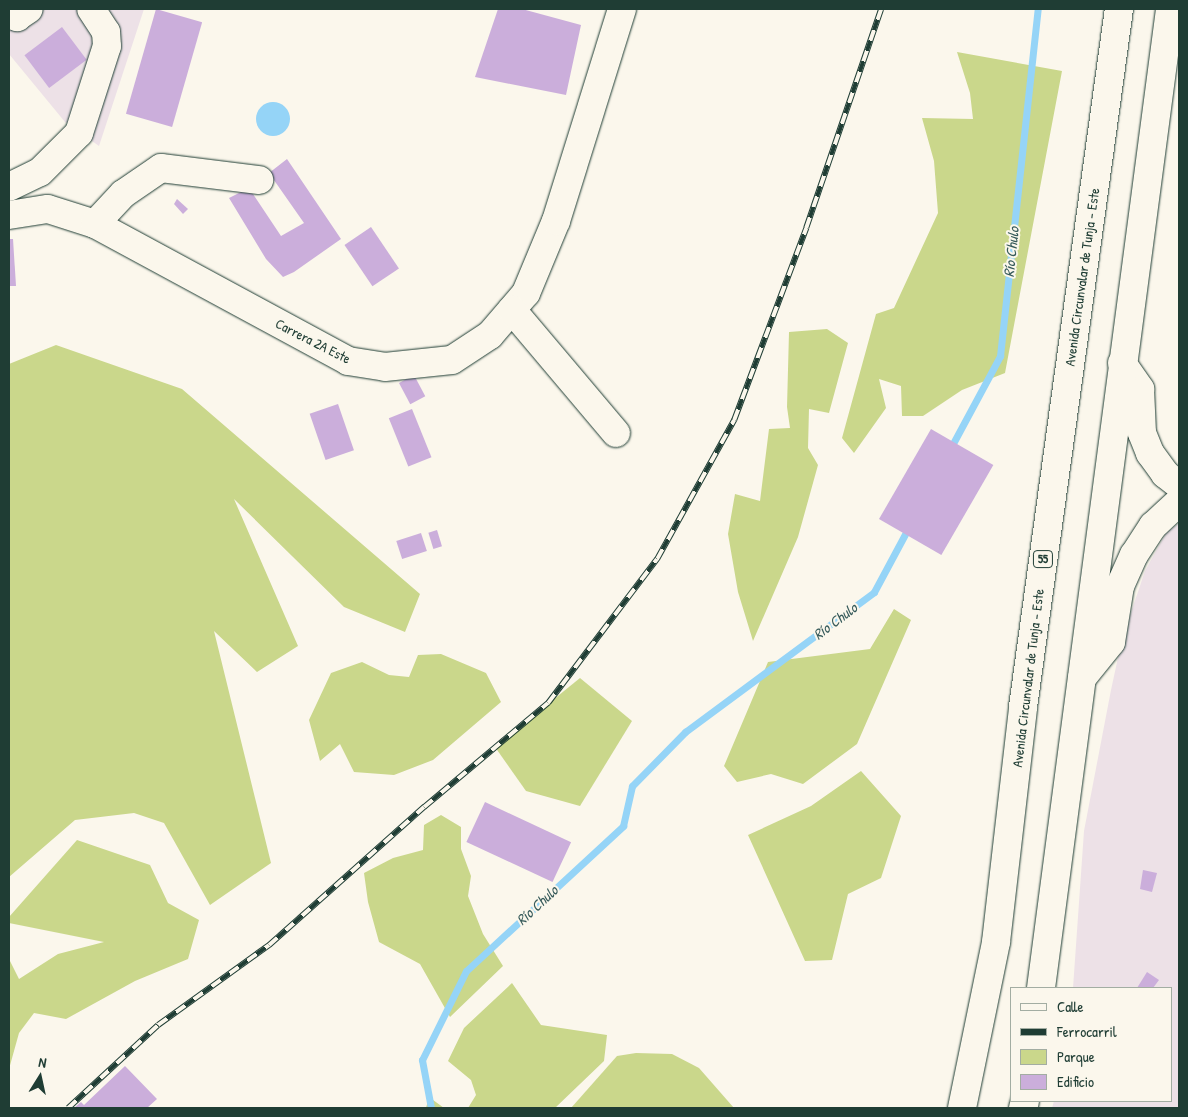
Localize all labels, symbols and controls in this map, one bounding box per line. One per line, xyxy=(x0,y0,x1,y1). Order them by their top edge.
street label: Avenida Circunvalar de Tunja - Este xyxy=(1061,187,1103,367)
water label: Río Chulo xyxy=(999,226,1023,278)
street label: Carrera 2A Este xyxy=(273,315,353,367)
road number: 55 xyxy=(1032,550,1054,568)
street label: Avenida Circunvalar de Tunja - Este xyxy=(1009,588,1047,768)
water label: Río Chulo xyxy=(810,599,860,643)
water label: Río Chulo xyxy=(512,881,562,929)
legend xyxy=(1010,987,1173,1102)
text: Calle xyxy=(1057,996,1084,1017)
text: Ferrocarril xyxy=(1057,1021,1117,1042)
text: Parque xyxy=(1057,1046,1095,1067)
north arrow xyxy=(15,1052,65,1102)
text: N xyxy=(37,1052,48,1072)
text: Edificio xyxy=(1057,1071,1094,1092)

